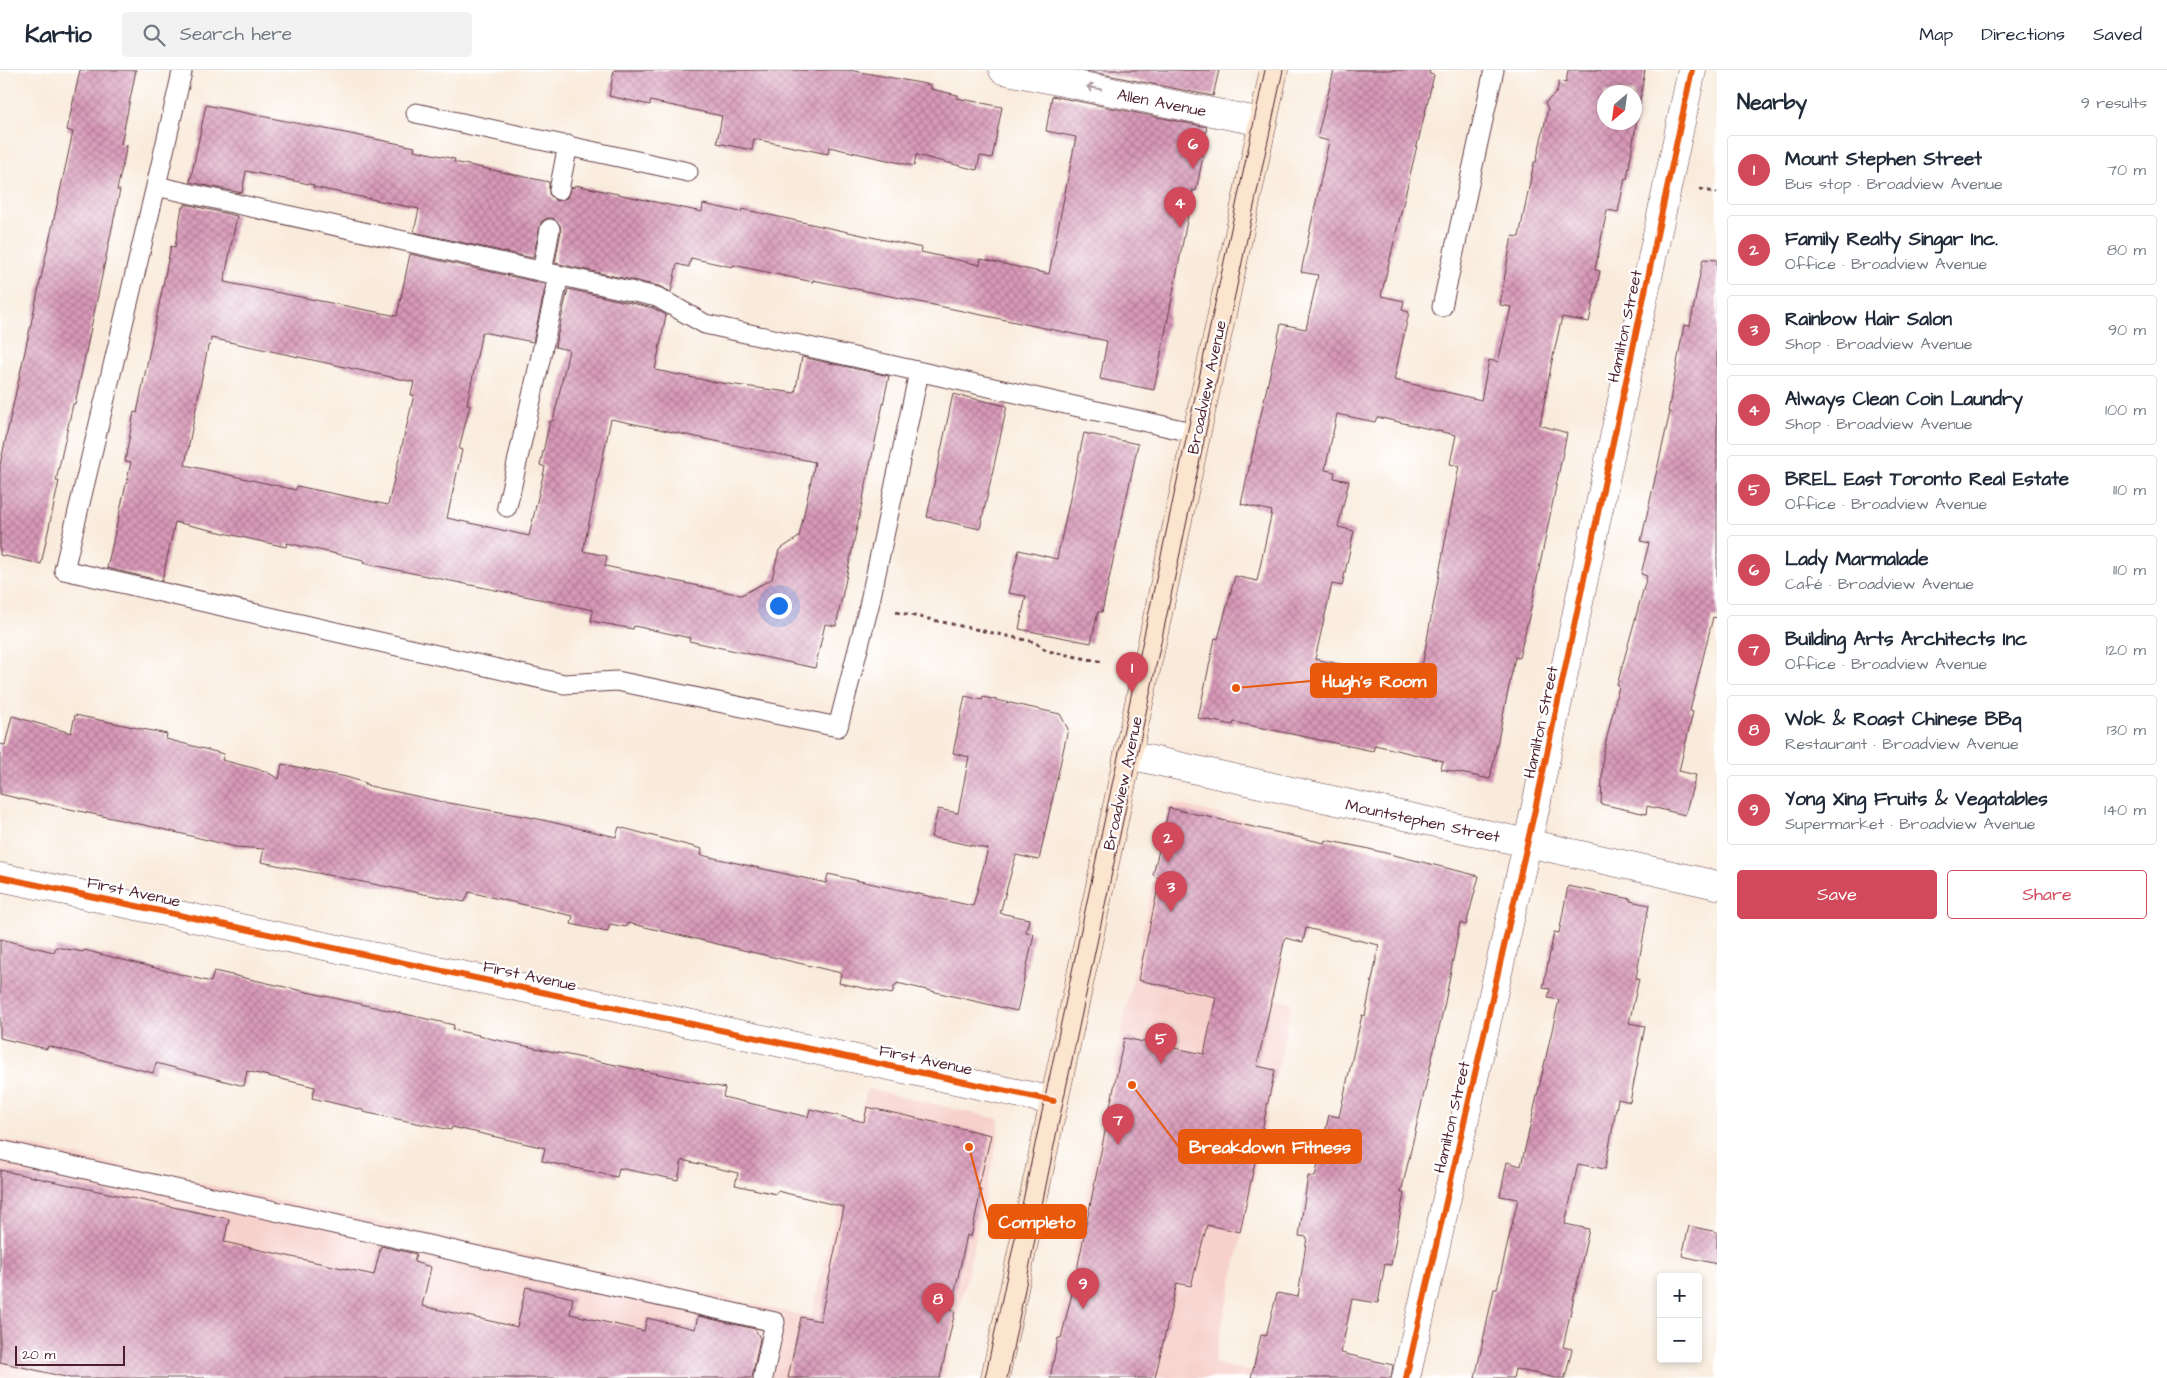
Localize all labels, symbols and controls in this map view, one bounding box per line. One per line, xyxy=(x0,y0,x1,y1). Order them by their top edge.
search box xyxy=(122,12,472,57)
text: Kartio xyxy=(25,18,92,52)
icon: search xyxy=(140,21,168,49)
text: Search here xyxy=(180,21,292,48)
text: Map xyxy=(1919,22,1953,47)
text: Directions xyxy=(1981,22,2065,47)
text: Saved xyxy=(2093,22,2142,47)
one-way arrow xyxy=(1087,83,1103,93)
street label: Allen Avenue xyxy=(1115,84,1209,122)
north arrow xyxy=(1597,85,1642,130)
text: Nearby xyxy=(1737,88,1807,117)
text: 9 results xyxy=(2081,92,2147,114)
pin: 6 xyxy=(1177,128,1209,169)
text: Mount Stephen Street xyxy=(1785,146,1982,173)
text: 1 xyxy=(1753,159,1755,181)
text: 70 m xyxy=(2107,159,2146,181)
text: Bus stop · Broadview Avenue xyxy=(1785,173,2003,195)
pin: 4 xyxy=(1164,187,1196,228)
text: Family Realty Singar Inc. xyxy=(1785,226,1998,253)
text: 2 xyxy=(1749,239,1759,261)
text: 80 m xyxy=(2107,239,2146,261)
text: Office · Broadview Avenue xyxy=(1785,253,1987,275)
street label: Hamilton Street xyxy=(1602,267,1648,384)
text: Rainbow Hair Salon xyxy=(1785,306,1952,333)
street label: Broadview Avenue xyxy=(1182,318,1232,456)
text: 3 xyxy=(1750,319,1758,341)
text: 90 m xyxy=(2108,319,2146,341)
text: Shop · Broadview Avenue xyxy=(1785,333,1972,355)
text: Always Clean Coin Laundry xyxy=(1785,386,2023,413)
text: 4 xyxy=(1749,399,1759,421)
text: 100 m xyxy=(2105,399,2146,421)
text: Shop · Broadview Avenue xyxy=(1785,413,1972,435)
text: BREL East Toronto Real Estate xyxy=(1785,466,2069,493)
text: 5 xyxy=(1748,479,1760,501)
text: 110 m xyxy=(2113,479,2146,501)
text: Office · Broadview Avenue xyxy=(1785,493,1987,515)
text: Lady Marmalade xyxy=(1785,546,1929,573)
text: 6 xyxy=(1749,559,1759,581)
text: 110 m xyxy=(2113,559,2146,581)
text: Café · Broadview Avenue xyxy=(1785,573,1974,595)
your location xyxy=(766,593,792,619)
text: Building Arts Architects Inc xyxy=(1785,626,2027,653)
text: 7 xyxy=(1749,639,1759,661)
text: 120 m xyxy=(2106,639,2146,661)
pin: 1 xyxy=(1116,652,1148,693)
text: Office · Broadview Avenue xyxy=(1785,653,1987,675)
street label: Hamilton Street xyxy=(1518,663,1564,780)
callout: Hugh's Room xyxy=(1311,664,1436,697)
text: Hugh's Room xyxy=(1322,669,1427,695)
text: Wok & Roast Chinese BBq xyxy=(1785,706,2022,733)
street label: Broadview Avenue xyxy=(1098,714,1148,852)
text: 8 xyxy=(1749,719,1759,741)
text: 130 m xyxy=(2107,719,2146,741)
text: Restaurant · Broadview Avenue xyxy=(1785,733,2019,755)
text: Yong Xing Fruits & Vegatables xyxy=(1785,786,2048,813)
street label: Mountstephen Street xyxy=(1344,794,1502,848)
text: 9 xyxy=(1749,799,1759,821)
text: 140 m xyxy=(2104,799,2146,821)
text: Supermarket · Broadview Avenue xyxy=(1785,813,2035,835)
pin: 2 xyxy=(1152,822,1184,863)
button: Save xyxy=(1737,870,1937,919)
button: Share xyxy=(1947,870,2147,919)
street label: First Avenue xyxy=(85,871,183,913)
pin: 3 xyxy=(1155,871,1187,912)
street label: First Avenue xyxy=(481,955,579,997)
pin: 5 xyxy=(1145,1023,1177,1064)
street label: First Avenue xyxy=(877,1039,975,1081)
street label: Hamilton Street xyxy=(1428,1058,1476,1175)
pin: 7 xyxy=(1102,1104,1134,1145)
callout: Breakdown Fitness xyxy=(1179,1130,1361,1163)
text: Breakdown Fitness xyxy=(1189,1135,1351,1160)
callout: Completo xyxy=(989,1205,1086,1238)
text: Completo xyxy=(999,1210,1076,1235)
pin: 9 xyxy=(1067,1268,1099,1309)
map controls xyxy=(1657,1273,1702,1363)
button: + xyxy=(1657,1273,1702,1318)
pin: 8 xyxy=(922,1283,954,1324)
button: − xyxy=(1657,1318,1702,1363)
scale bar xyxy=(15,1343,125,1366)
text: 20 m xyxy=(22,1345,55,1365)

